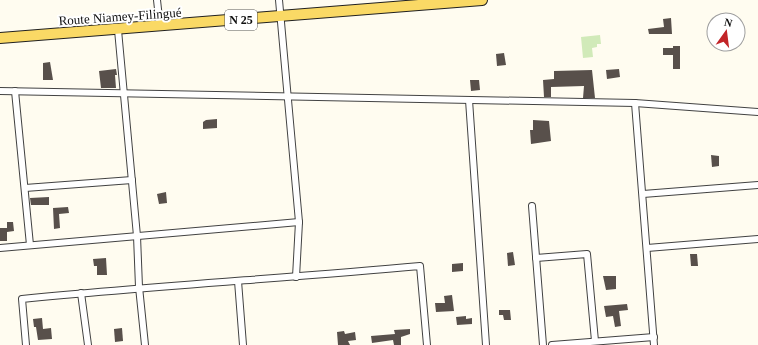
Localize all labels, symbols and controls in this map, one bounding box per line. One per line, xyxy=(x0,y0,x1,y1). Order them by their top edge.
street label: Route Niamey-Filingué xyxy=(58,5,182,28)
road number: N 25 xyxy=(225,10,257,30)
north arrow xyxy=(706,12,746,52)
text: N xyxy=(723,16,734,29)

